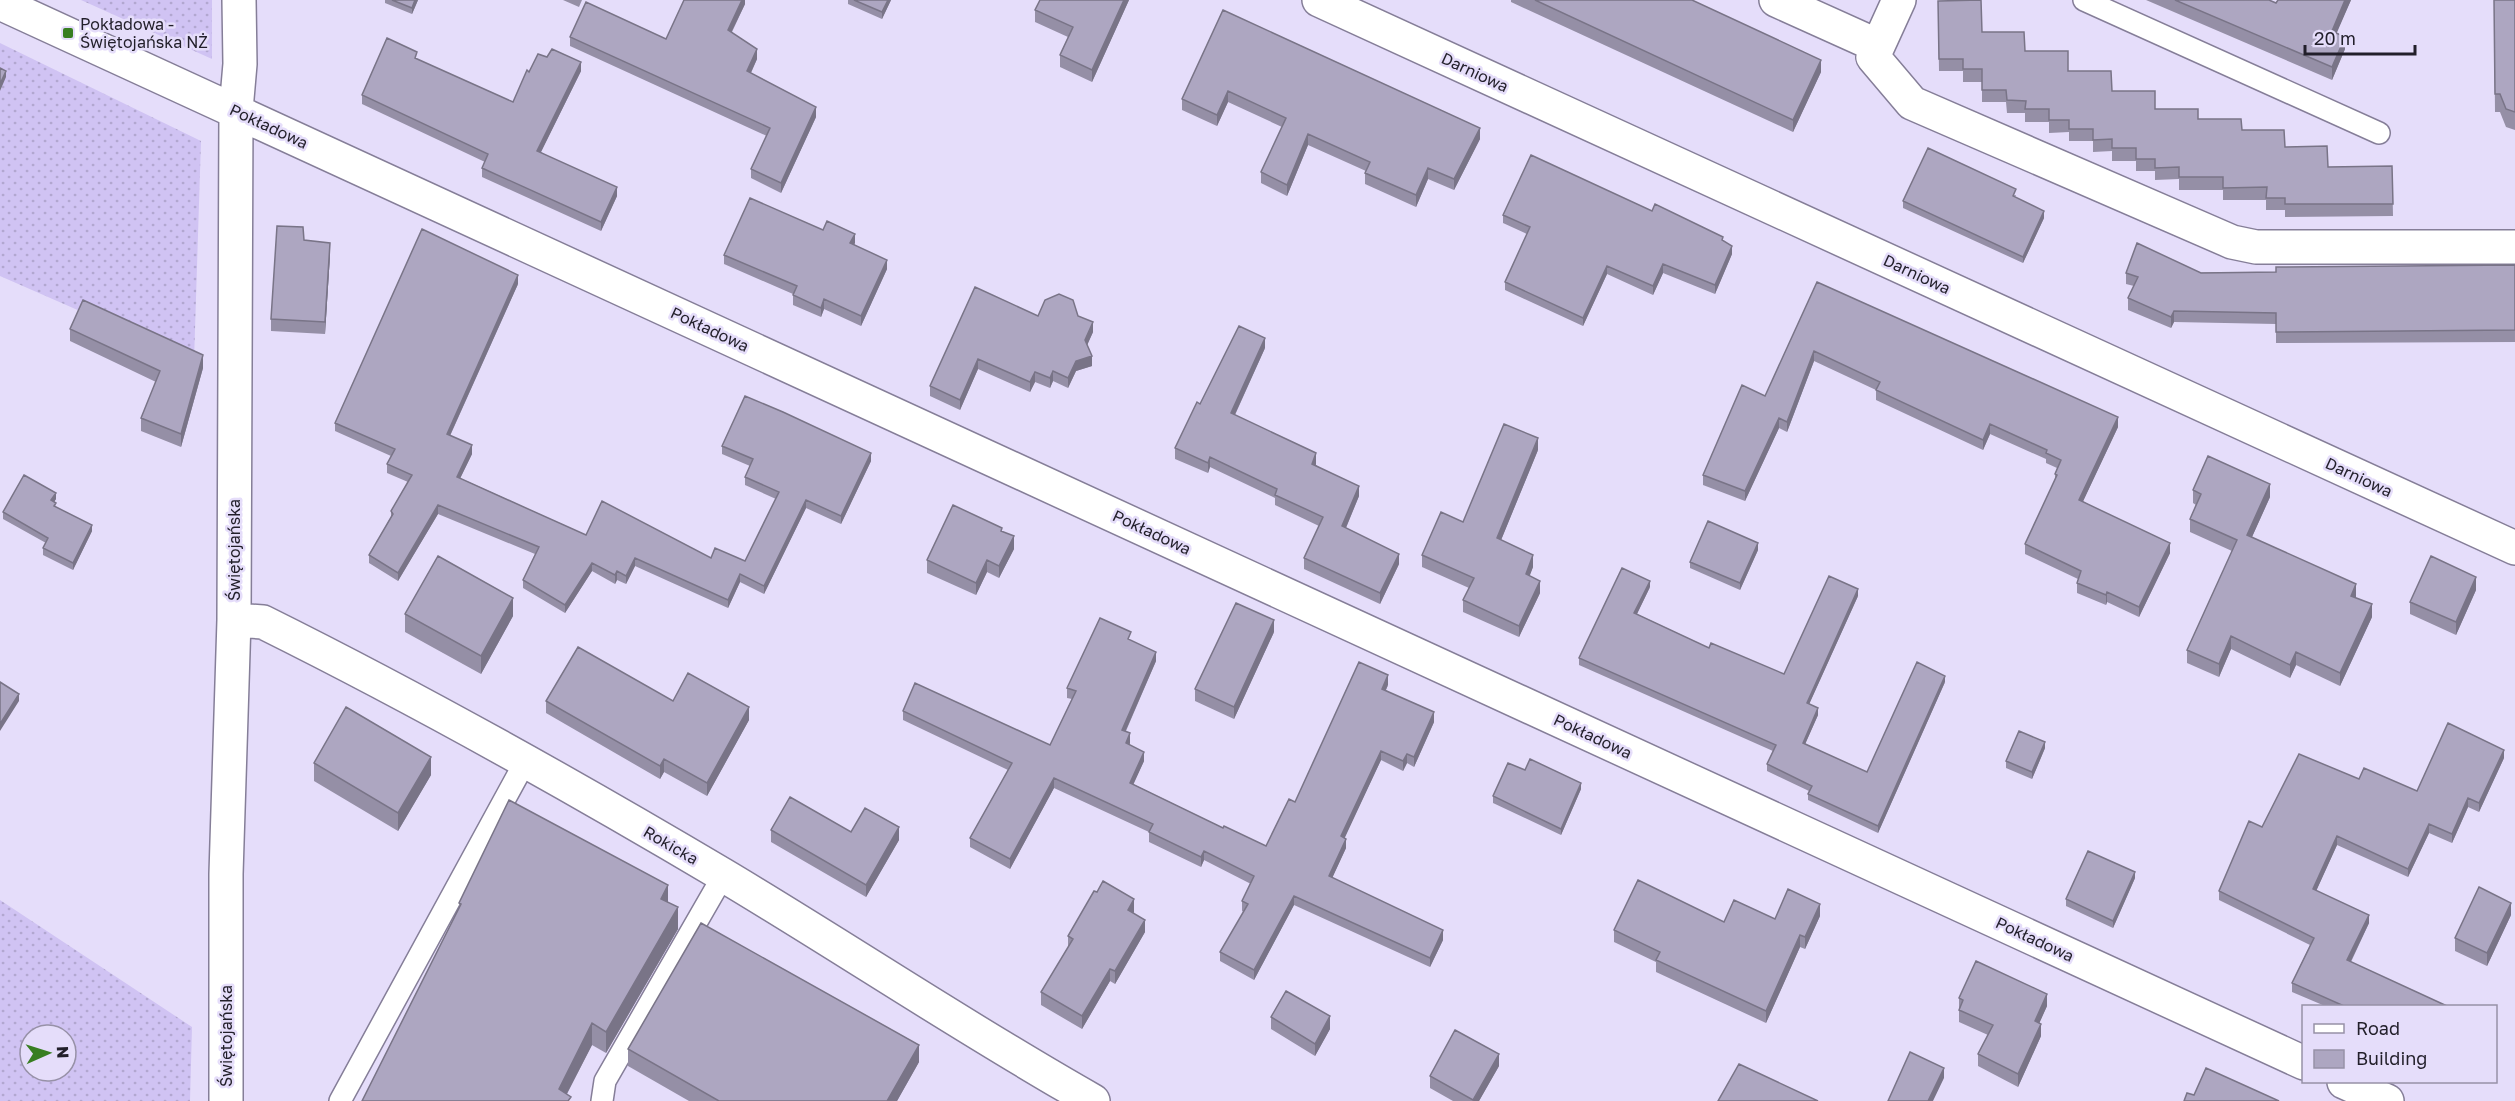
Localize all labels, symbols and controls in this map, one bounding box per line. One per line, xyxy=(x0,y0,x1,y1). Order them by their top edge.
place label: Pokładowa - Świętojańska NŻ xyxy=(80,14,208,52)
scale bar xyxy=(2305,18,2414,56)
marker: Pokładowa - Świętojańska NŻ xyxy=(61,26,75,40)
text: 20 m xyxy=(2314,27,2356,49)
street label: Darniowa xyxy=(1438,48,1512,96)
street label: Pokładowa xyxy=(227,99,311,153)
street label: Darniowa xyxy=(1880,250,1954,298)
street label: Pokładowa xyxy=(668,302,752,356)
street label: Darniowa xyxy=(2322,453,2396,501)
street label: Świętojańska xyxy=(224,499,244,601)
street label: Pokładowa xyxy=(1110,505,1194,559)
street label: Pokładowa xyxy=(1551,709,1635,763)
street label: Rokicka xyxy=(640,821,702,869)
street label: Pokładowa xyxy=(1993,912,2077,966)
street label: Świętojańska xyxy=(216,985,236,1087)
legend xyxy=(2302,1005,2497,1083)
text: Road xyxy=(2356,1017,2400,1039)
north arrow xyxy=(18,1023,78,1083)
text: N xyxy=(53,1046,73,1059)
text: Building xyxy=(2356,1047,2427,1069)

